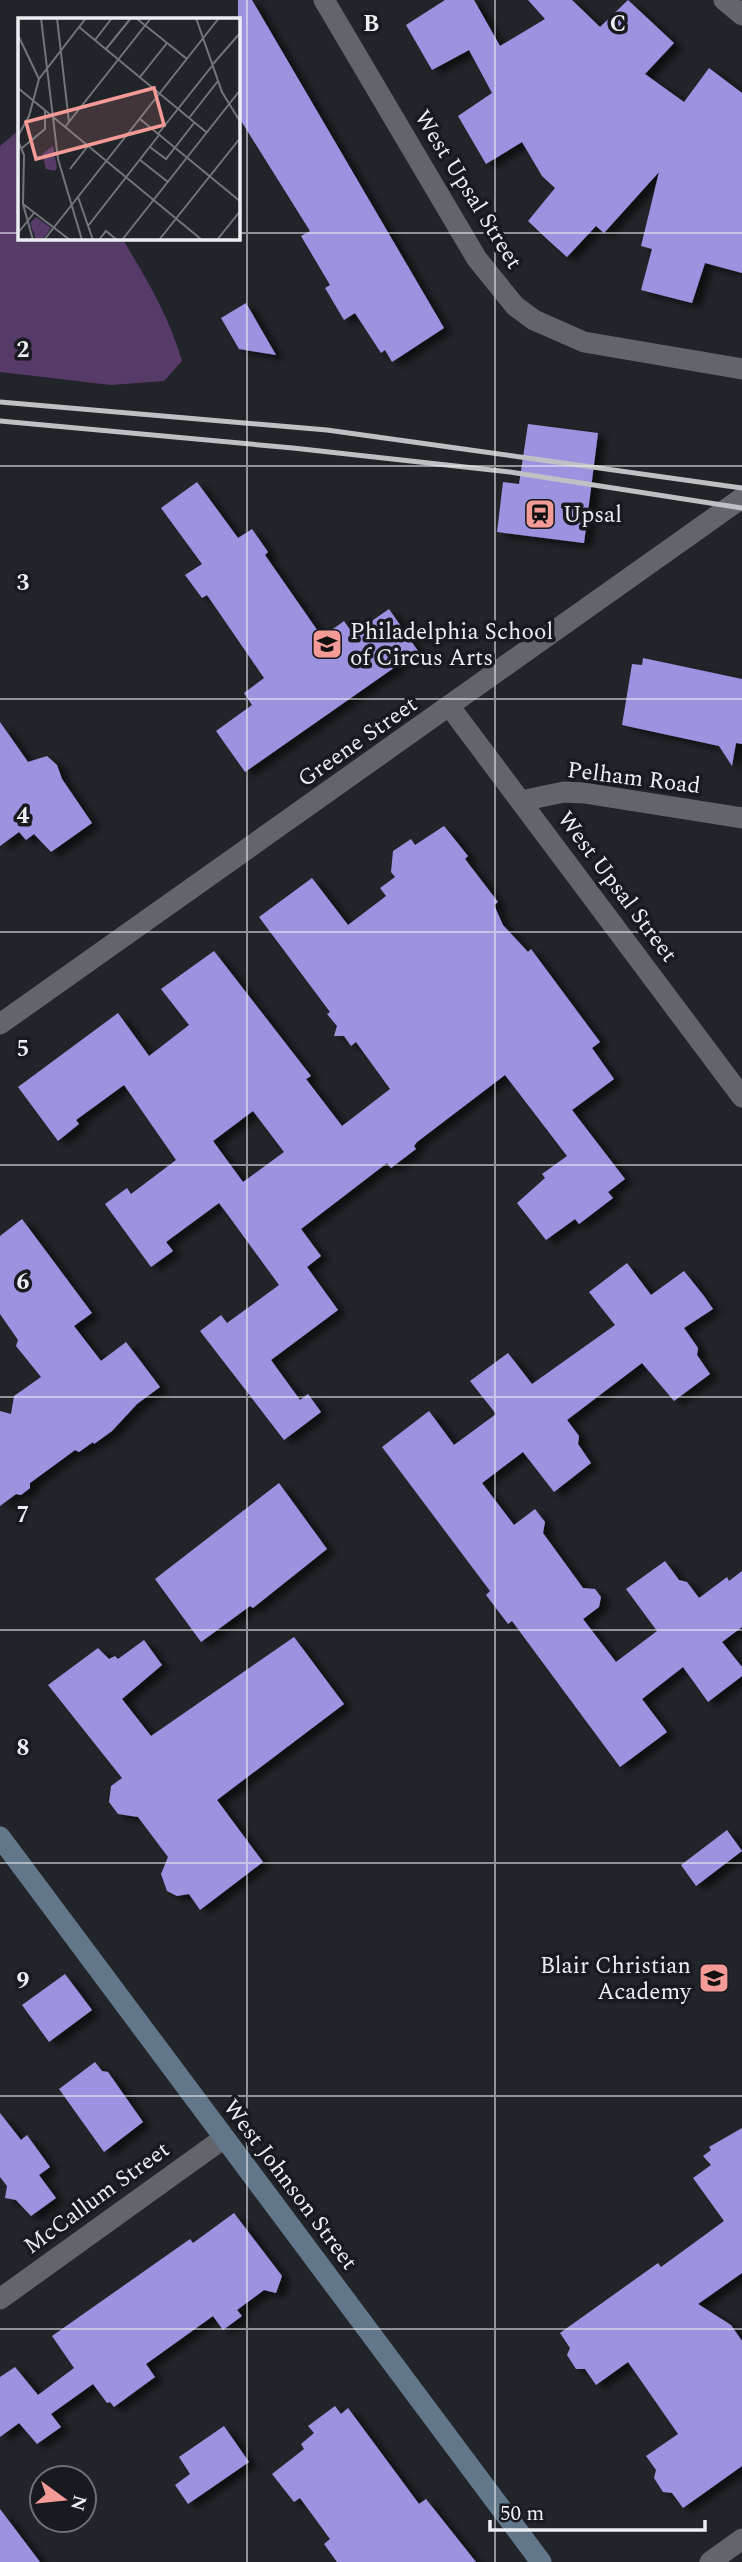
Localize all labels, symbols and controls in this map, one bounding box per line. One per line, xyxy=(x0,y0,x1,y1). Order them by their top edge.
text: B xyxy=(363,7,379,42)
text: C xyxy=(610,7,626,42)
inset map xyxy=(18,18,240,240)
street label: West Upsal Street xyxy=(405,103,531,276)
text: 2 xyxy=(17,333,30,368)
station icon: Upsal xyxy=(523,497,557,531)
place label: Upsal xyxy=(563,498,622,533)
text: 3 xyxy=(17,566,30,601)
place label: Philadelphia School of Circus Arts xyxy=(350,615,553,676)
school or university icon: Philadelphia School of Circus Arts xyxy=(310,627,344,661)
street label: Greene Street xyxy=(291,688,425,797)
street label: Pelham Road xyxy=(565,753,703,804)
text: 4 xyxy=(17,799,30,834)
street label: West Upsal Street xyxy=(548,804,686,970)
text: 5 xyxy=(17,1032,29,1067)
text: 6 xyxy=(17,1265,30,1300)
text: 7 xyxy=(17,1498,29,1533)
text: 8 xyxy=(17,1731,29,1766)
place label: Blair Christian Academy xyxy=(540,1949,692,2010)
school or university icon: Blair Christian Academy xyxy=(697,1961,731,1995)
text: 9 xyxy=(17,1964,30,1999)
street label: West Johnson Street xyxy=(214,2092,366,2278)
street label: McCallum Street xyxy=(17,2133,177,2263)
north arrow xyxy=(28,2464,98,2534)
scale bar xyxy=(490,2488,705,2532)
text: N xyxy=(62,2492,94,2514)
text: 50 m xyxy=(500,2498,544,2530)

